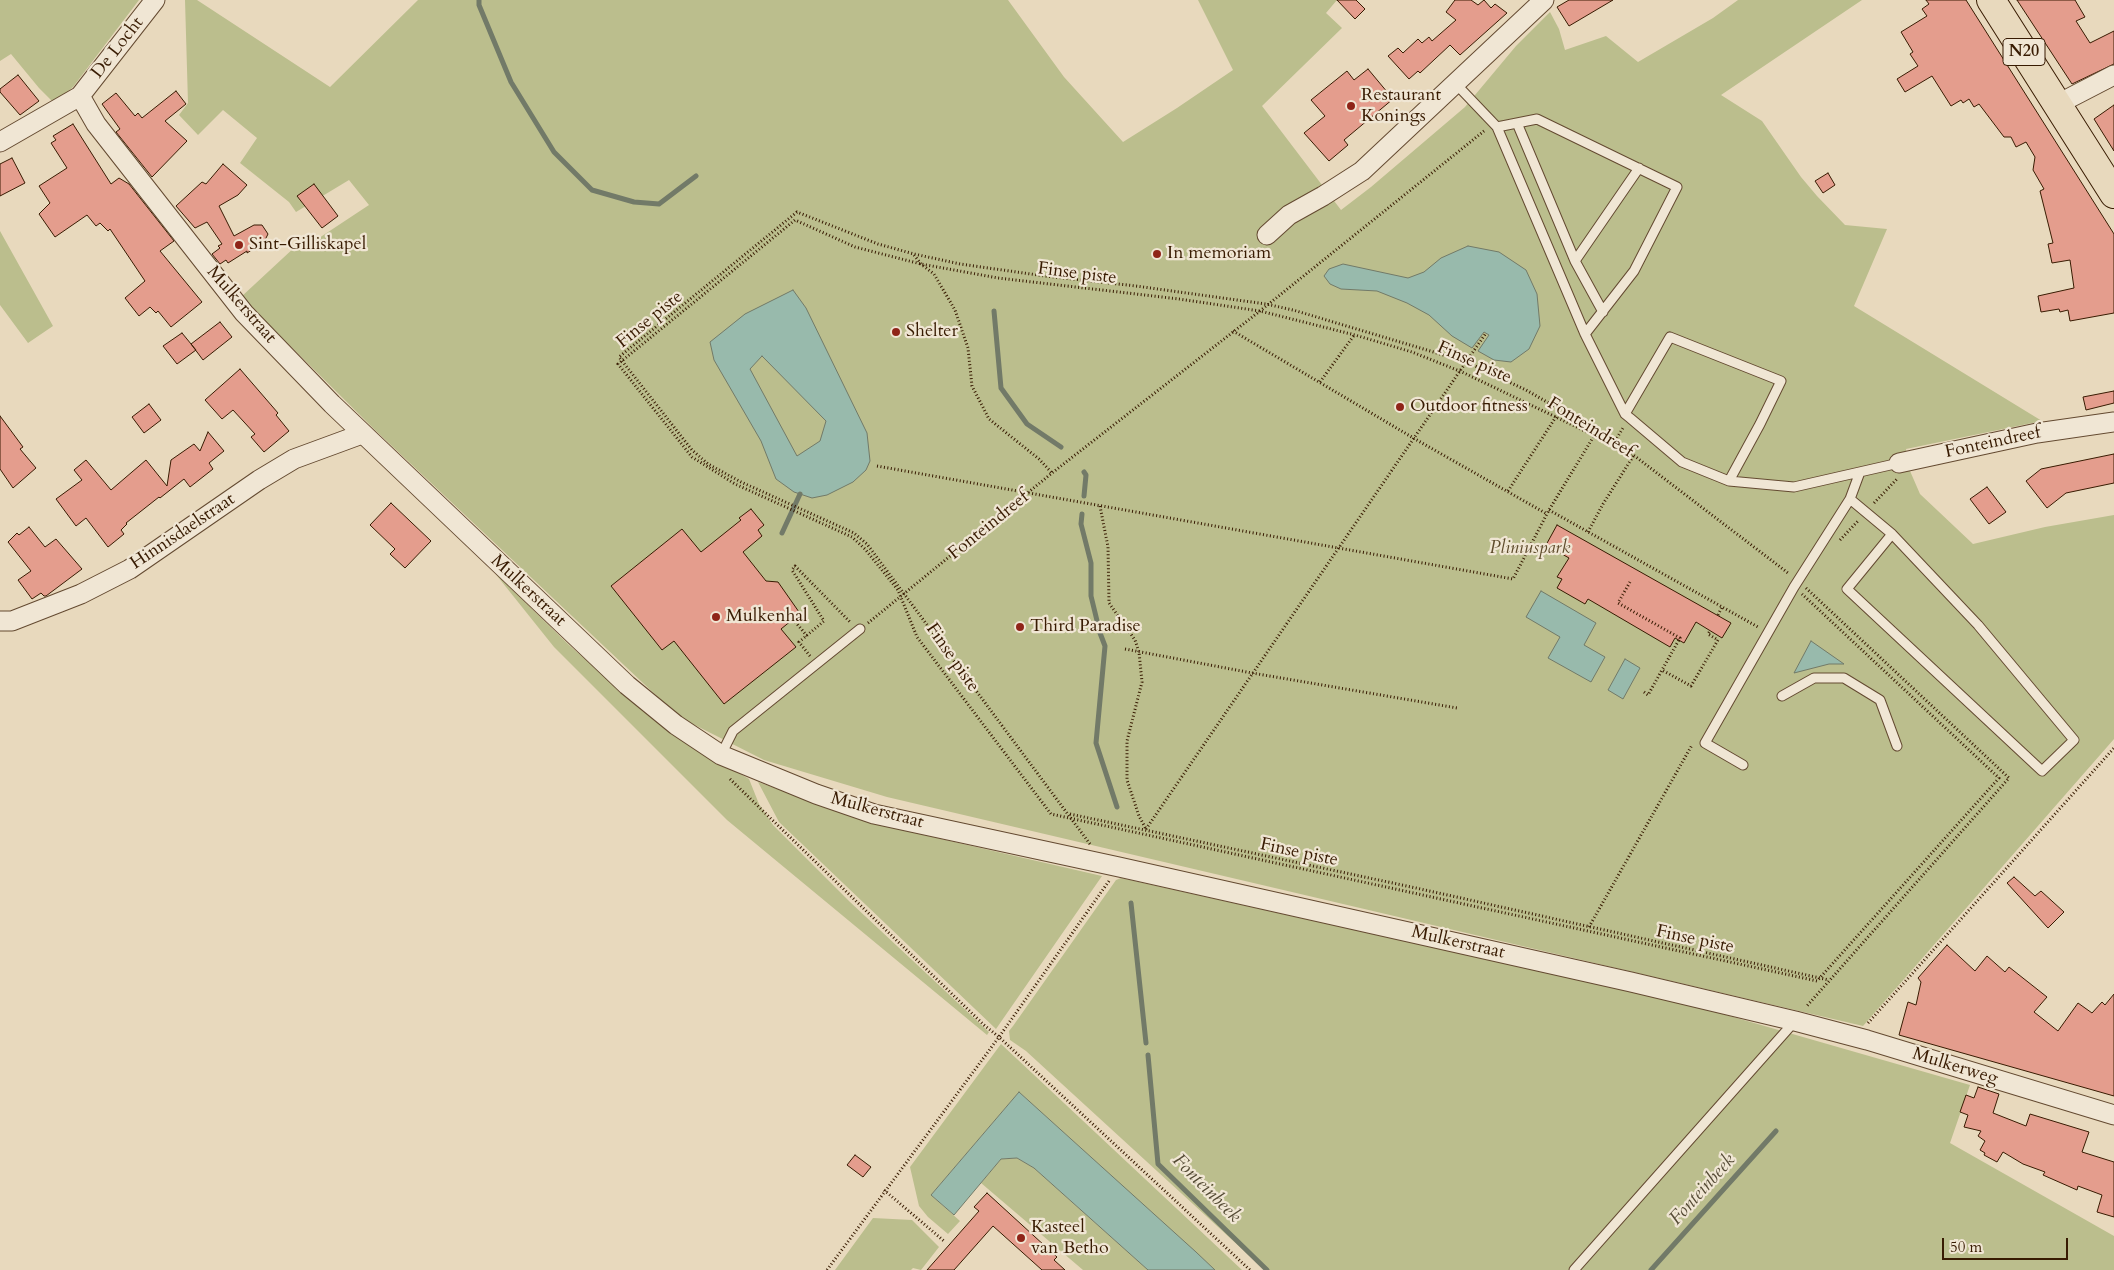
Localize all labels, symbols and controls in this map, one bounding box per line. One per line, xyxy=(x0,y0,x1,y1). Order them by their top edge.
street label: De Locht xyxy=(87,13,149,83)
road number: N20 xyxy=(2003,38,2045,66)
place label: Restaurant Konings xyxy=(1361,85,1441,128)
marker: Restaurant Konings xyxy=(1345,100,1357,112)
place label: Sint-Gilliskapel xyxy=(249,234,366,256)
marker: Sint-Gilliskapel xyxy=(233,239,245,251)
place label: In memoriam xyxy=(1167,243,1271,265)
marker: In memoriam xyxy=(1151,248,1163,260)
street label: Finse piste xyxy=(1036,258,1118,290)
street label: Mulkerstraat xyxy=(202,262,280,348)
street label: Finse piste xyxy=(612,287,688,353)
place label: Shelter xyxy=(906,321,958,343)
marker: Shelter xyxy=(890,326,902,338)
street label: Finse piste xyxy=(1433,337,1515,389)
street label: Fonteindreef xyxy=(1543,393,1637,463)
place label: Outdoor fitness xyxy=(1410,396,1528,418)
marker: Outdoor fitness xyxy=(1394,401,1406,413)
street label: Fonteindreef xyxy=(1943,422,2043,464)
street label: Fonteindreef xyxy=(944,487,1034,565)
street label: Hinnisdaelstraat xyxy=(127,489,239,575)
park label: Pliniuspark xyxy=(1490,538,1570,560)
street label: Mulkerstraat xyxy=(486,551,570,631)
place label: Mulkenhal xyxy=(726,606,808,628)
marker: Mulkenhal xyxy=(710,611,722,623)
place label: Third Paradise xyxy=(1030,616,1141,638)
street label: Finse piste xyxy=(920,619,984,697)
marker: Third Paradise xyxy=(1014,621,1026,633)
street label: Mulkerstraat xyxy=(828,788,926,834)
street label: Finse piste xyxy=(1258,834,1340,872)
street label: Finse piste xyxy=(1654,921,1736,959)
street label: Mulkerstraat xyxy=(1409,922,1507,964)
street label: Mulkerweg xyxy=(1910,1044,2000,1090)
water label: Fonteinbeek xyxy=(1167,1150,1245,1228)
water label: Fonteinbeek xyxy=(1665,1150,1741,1230)
place label: Kasteel van Betho xyxy=(1031,1217,1109,1260)
scale bar xyxy=(1944,1228,2070,1260)
marker: Kasteel van Betho xyxy=(1015,1232,1027,1244)
text: 50 m xyxy=(1950,1237,1982,1257)

